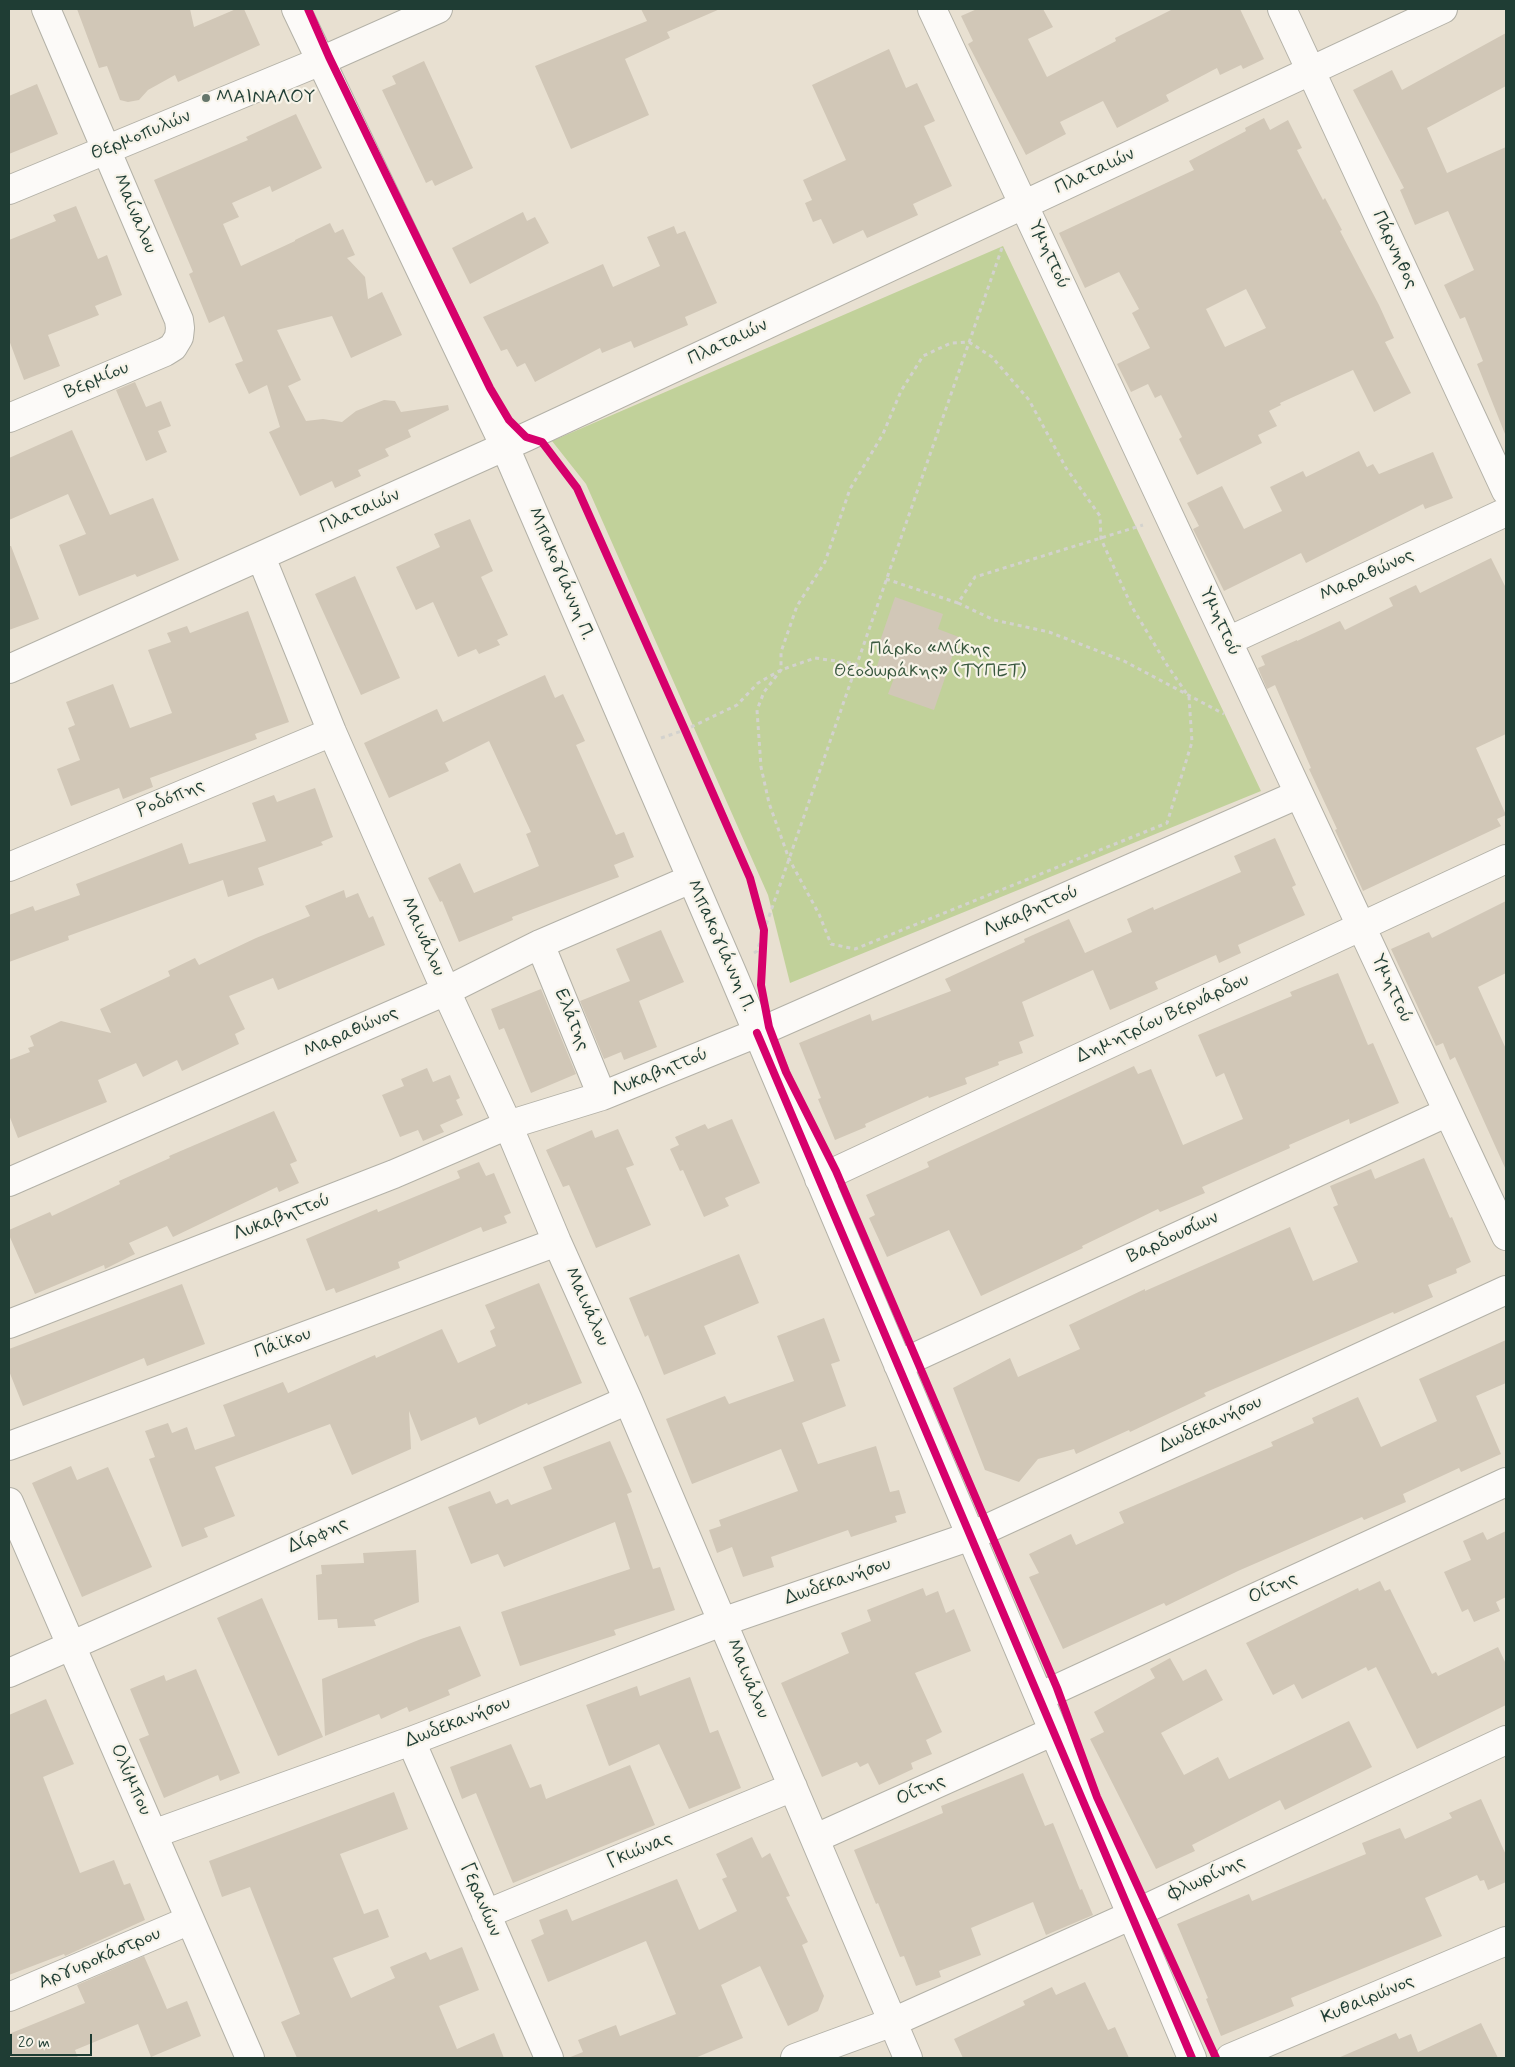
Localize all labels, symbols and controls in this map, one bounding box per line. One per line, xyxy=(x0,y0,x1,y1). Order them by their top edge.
place label: ΜΑΙΝΑΛΟΥ xyxy=(216,87,316,109)
marker: ΜΑΙΝΑΛΟΥ xyxy=(200,92,212,104)
street label: Θερμοπυλών xyxy=(88,106,194,166)
street label: Πλαταιών xyxy=(1052,144,1138,200)
street label: Μαίναλου xyxy=(107,171,161,257)
street label: Πάρνηθος xyxy=(1366,207,1422,293)
street label: Υμηττού xyxy=(1022,217,1074,293)
street label: Πλαταιών xyxy=(685,315,771,371)
street label: Βερμίου xyxy=(61,357,133,405)
street label: Πλαταιών xyxy=(316,484,404,540)
street label: Μπακογιάννη Π. xyxy=(522,504,598,644)
street label: Μαραθώνος xyxy=(1316,544,1418,608)
street label: Υμηττού xyxy=(1193,584,1245,660)
park label: Πάρκο «Μίκης Θεοδωράκης» (ΤΥΠΕΤ) xyxy=(834,639,1026,683)
street label: Ροδόπης xyxy=(134,775,208,823)
street label: Μπακογιάννη Π. xyxy=(681,877,759,1015)
street label: Λυκαβηττού xyxy=(980,881,1082,943)
street label: Μαινάλου xyxy=(394,894,450,980)
street label: Υμηττού xyxy=(1365,951,1417,1027)
street label: Δημητρίου Βερνάρδου xyxy=(1073,969,1253,1069)
street label: Ελάτης xyxy=(548,986,594,1054)
street label: Μαραθώνος xyxy=(300,1002,402,1064)
street label: Λυκαβηττού xyxy=(608,1043,712,1103)
street label: Λυκαβηττού xyxy=(230,1189,334,1247)
street label: Βαρδουσίων xyxy=(1124,1207,1222,1269)
street label: Μαινάλου xyxy=(558,1264,614,1350)
street label: Πάϊκου xyxy=(251,1323,315,1365)
street label: Δωδεκανήσου xyxy=(1156,1391,1266,1459)
street label: Δίρφης xyxy=(284,1513,352,1559)
street label: Δωδεκανήσου xyxy=(782,1553,894,1611)
street label: Οίτης xyxy=(1245,1568,1301,1610)
street label: Μαινάλου xyxy=(720,1636,774,1722)
street label: Δωδεκανήσου xyxy=(402,1692,514,1754)
street label: Ολύμπου xyxy=(104,1741,156,1819)
street label: Οίτης xyxy=(893,1770,949,1812)
street label: Γκιώνας xyxy=(604,1828,676,1874)
street label: Φλωρίνης xyxy=(1165,1851,1249,1907)
street label: Γερανίων xyxy=(454,1860,506,1940)
street label: Αργυροκάστρου xyxy=(35,1923,165,1995)
street label: Κυθαιρώνος xyxy=(1318,1970,1418,2030)
scale bar xyxy=(12,2024,95,2056)
text: 20 m xyxy=(18,2033,50,2053)

